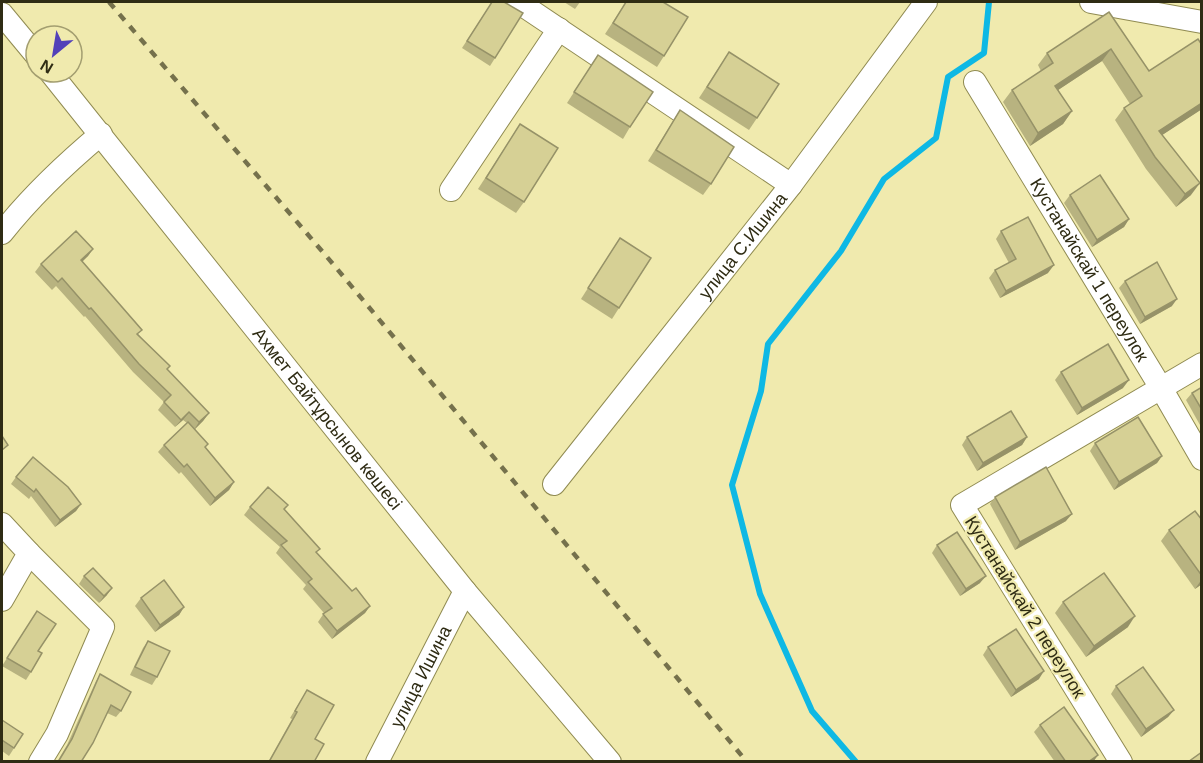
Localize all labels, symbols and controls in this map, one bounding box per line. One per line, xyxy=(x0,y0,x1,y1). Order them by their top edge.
north arrow xyxy=(24,24,84,84)
text: N xyxy=(37,56,56,77)
street label: Кустанайскай 1 переулок xyxy=(1026,175,1153,365)
street label: улица С.Ишина xyxy=(695,188,792,303)
street label: Ахмет Байтұрсынов көшесі xyxy=(249,324,406,514)
street label: Кустанайскай 2 переулок xyxy=(961,512,1089,702)
street label: улица Ишина xyxy=(386,621,456,731)

